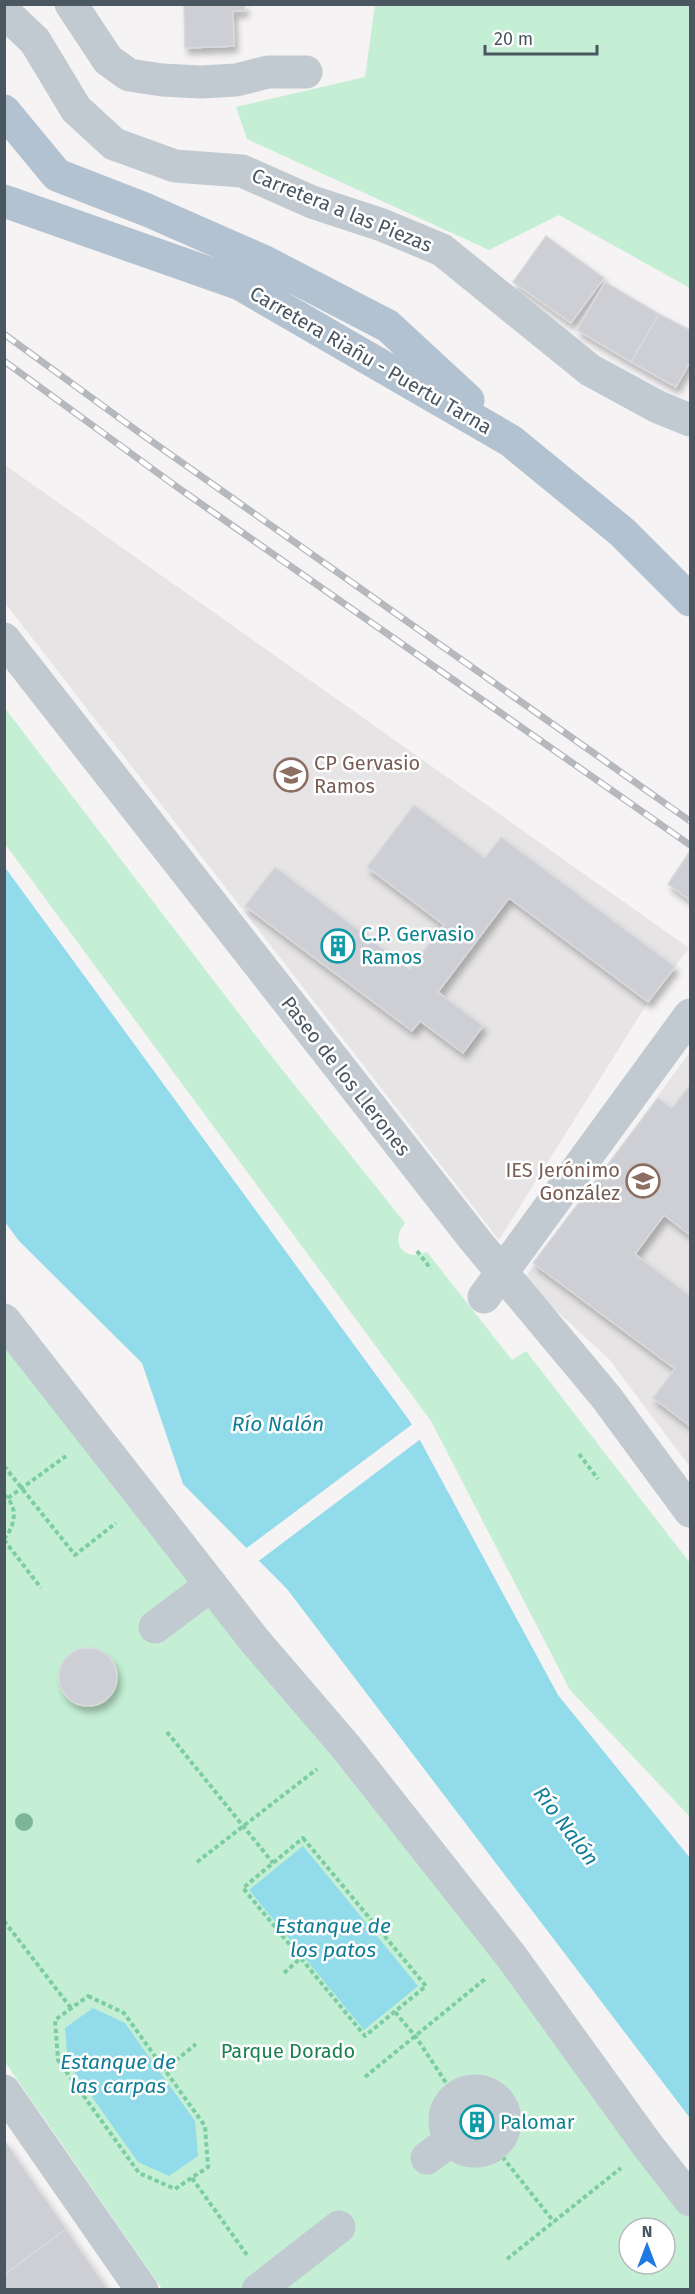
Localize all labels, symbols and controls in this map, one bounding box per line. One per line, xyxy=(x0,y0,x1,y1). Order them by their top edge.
scale bar xyxy=(485,18,598,56)
text: 20 m xyxy=(494,28,533,50)
street label: Carretera a las Piezas xyxy=(248,163,436,257)
street label: Carretera Riañu - Puertu Tarna xyxy=(246,281,496,439)
place label: CP Gervasio Ramos xyxy=(314,751,420,798)
school or university icon: CP Gervasio Ramos xyxy=(273,757,309,793)
place label: C.P. Gervasio Ramos xyxy=(361,922,474,969)
building icon: C.P. Gervasio Ramos xyxy=(320,928,356,964)
street label: Paseo de los Llerones xyxy=(276,991,416,1161)
place label: IES Jerónimo González xyxy=(505,1158,620,1205)
school or university icon: IES Jerónimo González xyxy=(625,1163,661,1199)
water label: Río Nalón xyxy=(232,1411,324,1437)
water label: Río Nalón xyxy=(528,1781,604,1871)
water label: Estanque de los patos xyxy=(275,1913,391,1963)
park label: Parque Dorado xyxy=(221,2039,355,2063)
water label: Estanque de las carpas xyxy=(60,2049,176,2099)
building icon: Palomar xyxy=(459,2104,495,2140)
place label: Palomar xyxy=(500,2110,575,2134)
north arrow xyxy=(617,2216,677,2276)
text: N xyxy=(642,2222,652,2241)

